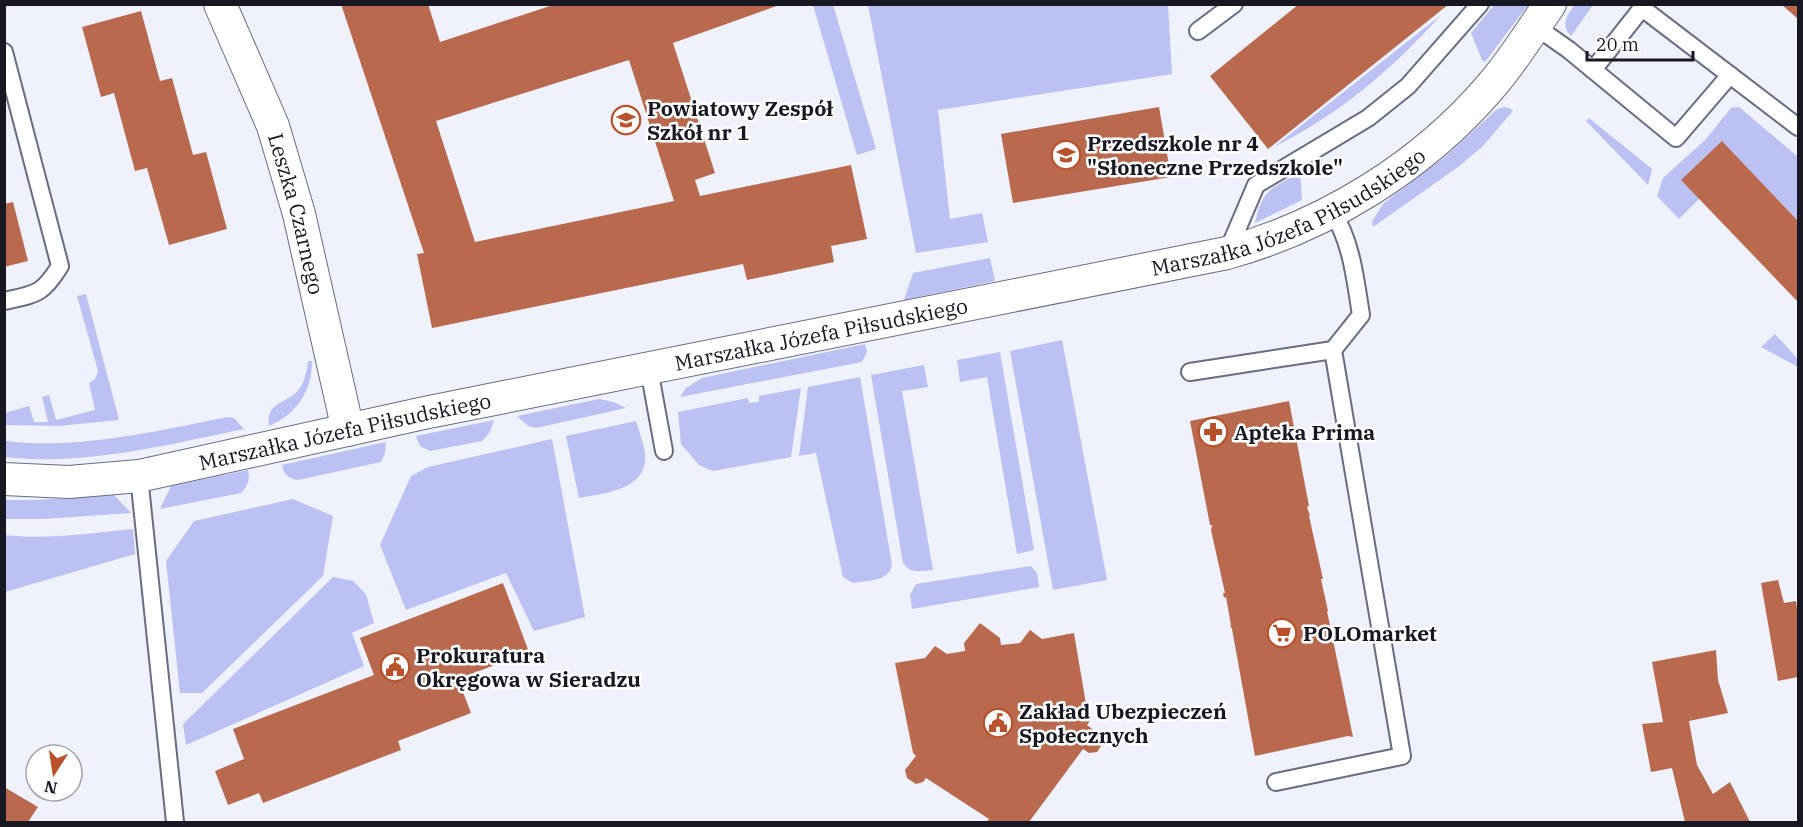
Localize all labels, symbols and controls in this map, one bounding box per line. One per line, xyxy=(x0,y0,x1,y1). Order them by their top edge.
scale bar xyxy=(1587,24,1694,62)
text: 20 m xyxy=(1596,33,1639,56)
place label: Powiatowy Zespół Szkół nr 1 xyxy=(647,94,833,146)
school or university icon: Powiatowy Zespół Szkół nr 1 xyxy=(610,104,642,136)
place label: Przedszkole nr 4 "Słoneczne Przedszkole" xyxy=(1087,129,1343,181)
street label: Leszka Czarnego xyxy=(262,130,331,297)
school or university icon: Przedszkole nr 4 "Słoneczne Przedszkole" xyxy=(1050,139,1082,171)
street label: Marszałka Józefa Piłsudskiego xyxy=(1149,141,1431,282)
street label: Marszałka Józefa Piłsudskiego xyxy=(672,291,970,377)
street label: Marszałka Józefa Piłsudskiego xyxy=(196,386,493,476)
pharmacy icon: Apteka Prima xyxy=(1197,416,1229,448)
place label: Apteka Prima xyxy=(1234,418,1375,446)
supermarket icon: POLOmarket xyxy=(1266,617,1298,649)
place label: POLOmarket xyxy=(1303,619,1437,647)
place label: Prokuratura Okręgowa w Sieradzu xyxy=(416,641,641,693)
public building icon: Prokuratura Okręgowa w Sieradzu xyxy=(379,651,411,683)
place label: Zakład Ubezpieczeń Społecznych xyxy=(1019,697,1227,749)
public building icon: Zakład Ubezpieczeń Społecznych xyxy=(982,707,1014,739)
north arrow xyxy=(24,743,84,803)
text: N xyxy=(43,777,59,799)

